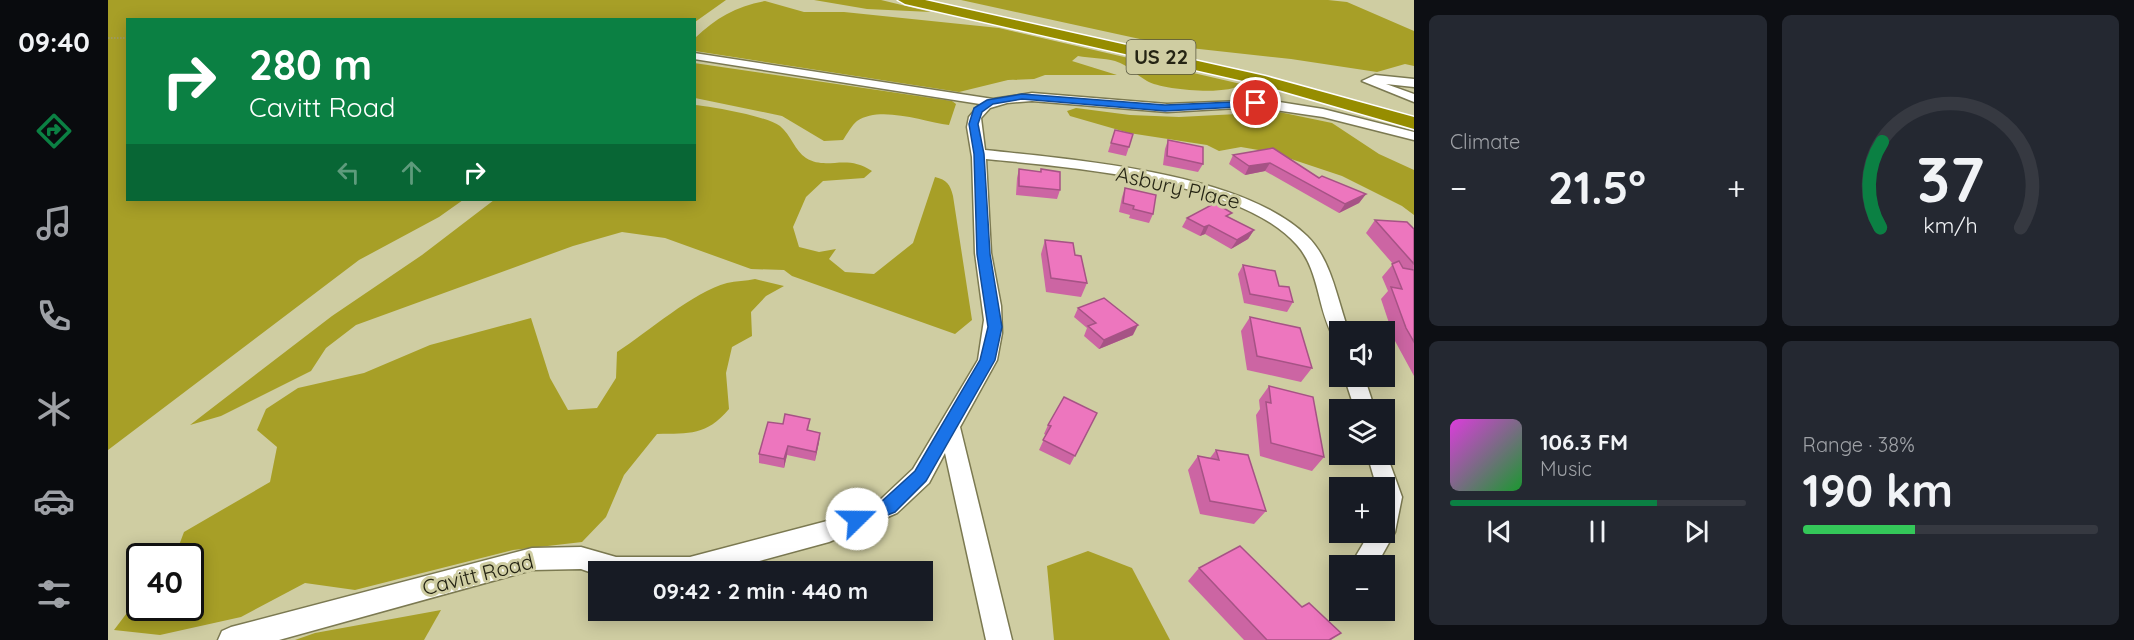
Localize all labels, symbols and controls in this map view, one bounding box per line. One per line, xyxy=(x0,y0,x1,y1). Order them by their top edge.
text: 09:40 xyxy=(18,25,90,59)
text: 280 m xyxy=(249,38,372,91)
road number: US 22 xyxy=(1126,40,1196,74)
icon: right xyxy=(150,42,228,120)
pin xyxy=(1230,77,1281,128)
icon: arrive xyxy=(1239,86,1272,119)
text: Cavitt Road xyxy=(249,90,395,124)
icon: directions xyxy=(33,110,75,152)
text: Climate xyxy=(1450,129,1520,154)
text: 37 xyxy=(1916,140,1984,218)
icon: left xyxy=(332,156,365,189)
icon: ahead xyxy=(395,156,428,189)
icon: right xyxy=(458,156,491,189)
text: 21.5° xyxy=(1548,159,1646,215)
street label: Asbury Place xyxy=(1114,160,1243,214)
text: − xyxy=(1450,167,1467,208)
text: + xyxy=(1727,167,1745,208)
icon: music xyxy=(33,202,75,244)
text: km/h xyxy=(1923,212,1977,238)
icon: phone xyxy=(33,295,75,337)
map controls xyxy=(1329,321,1395,621)
button: sound xyxy=(1329,321,1395,387)
icon: climate xyxy=(33,388,75,430)
button: layers xyxy=(1329,399,1395,465)
text: 106.3 FM xyxy=(1540,428,1628,456)
text: Range · 38% xyxy=(1803,432,1915,457)
text: Music xyxy=(1540,456,1592,481)
text: 190 km xyxy=(1803,462,1953,518)
button: + xyxy=(1329,477,1395,543)
icon: car xyxy=(33,480,75,522)
position arrow xyxy=(825,487,889,551)
icon: previous xyxy=(1483,515,1516,548)
icon: pause xyxy=(1581,515,1614,548)
icon: next xyxy=(1680,515,1713,548)
speed limit sign: 40 xyxy=(126,543,204,621)
street label: Cavitt Road xyxy=(419,548,536,600)
button: − xyxy=(1329,555,1395,621)
icon: filters xyxy=(33,573,75,615)
text: 09:42 · 2 min · 440 m xyxy=(653,577,868,605)

